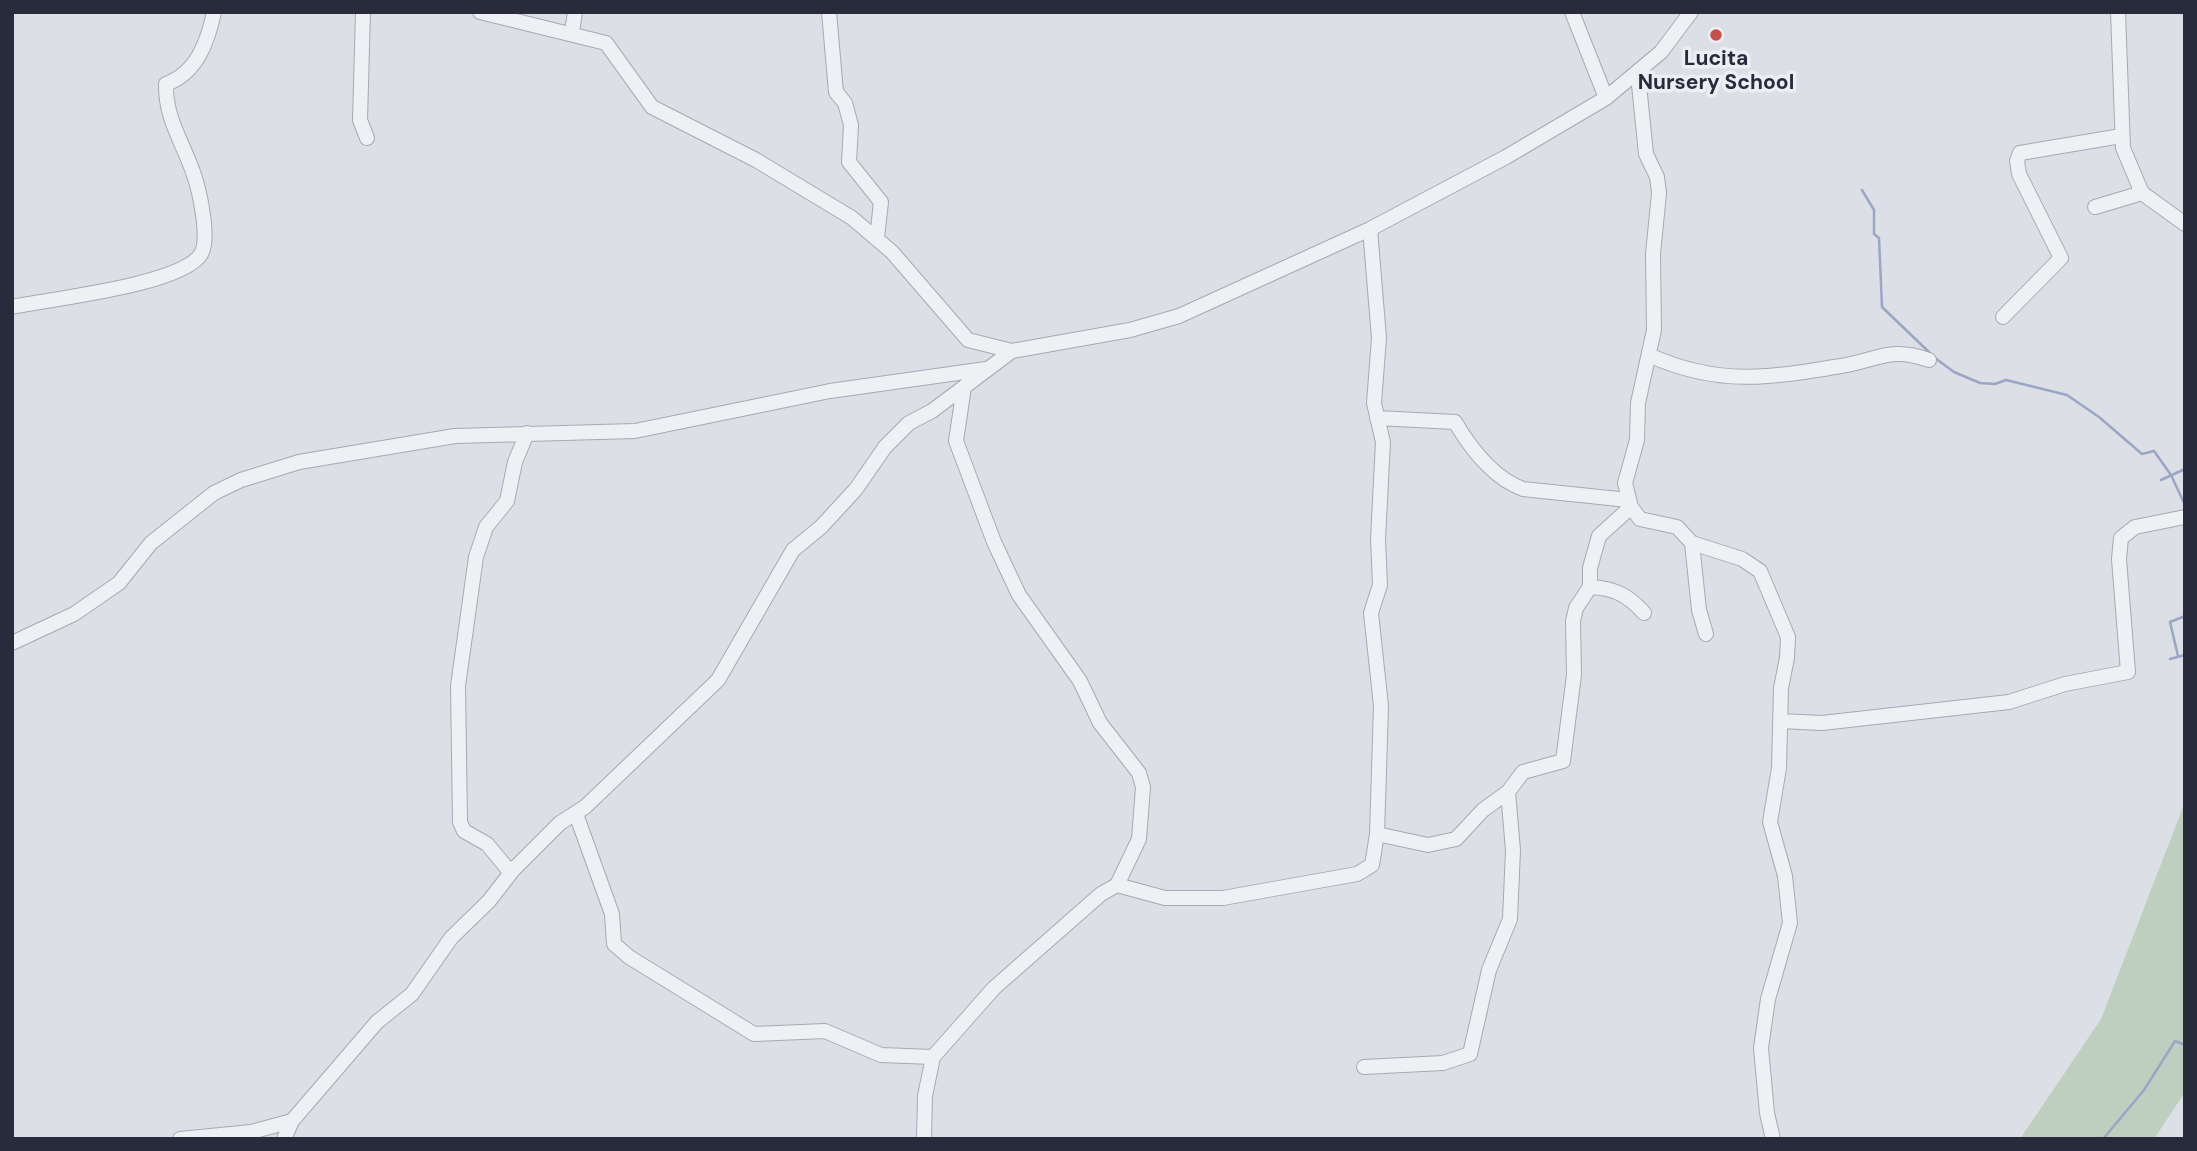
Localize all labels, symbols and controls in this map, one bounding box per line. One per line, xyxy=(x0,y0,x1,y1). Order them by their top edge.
marker: Lucita Nursery School xyxy=(1708,27,1724,43)
place label: Lucita Nursery School xyxy=(1638,46,1794,96)

